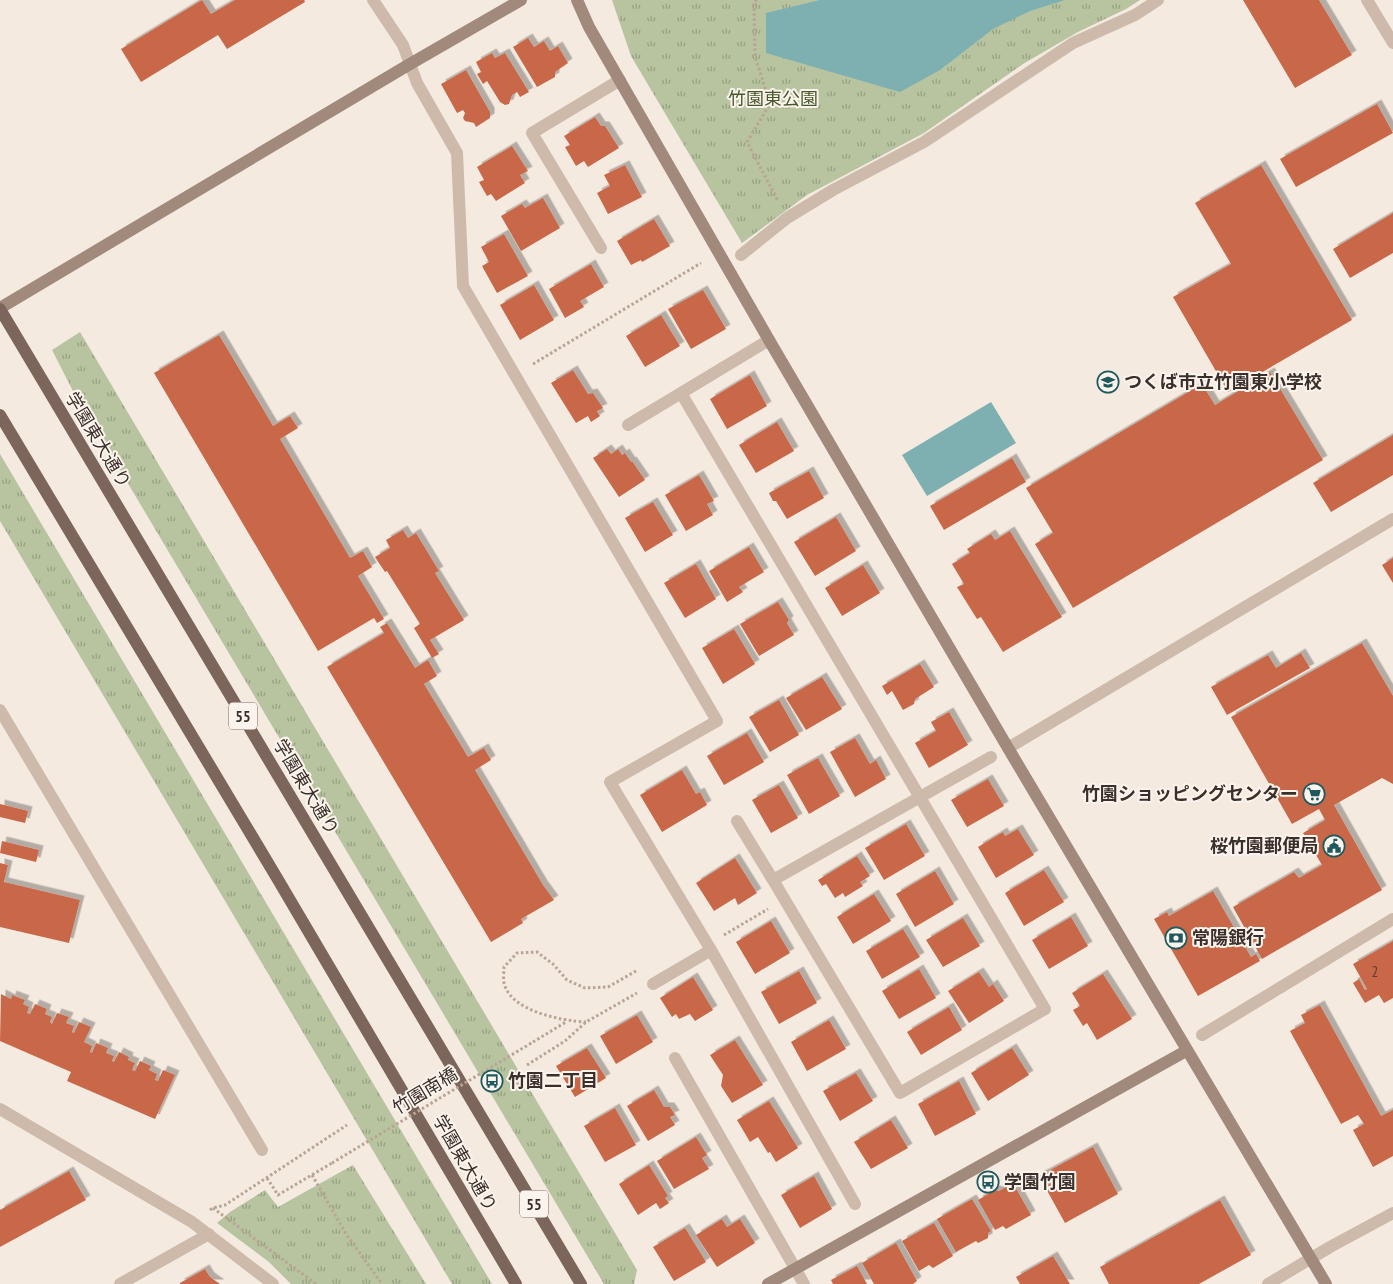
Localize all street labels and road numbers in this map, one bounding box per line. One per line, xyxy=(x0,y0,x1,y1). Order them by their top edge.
street label: 学園東大通り xyxy=(61,388,136,492)
road number: 55 xyxy=(229,702,257,729)
street label: 学園東大通り xyxy=(269,735,344,839)
street label: 竹園南橋 xyxy=(388,1062,462,1119)
street label: 学園東大通り xyxy=(428,1110,502,1215)
road number: 55 xyxy=(520,1190,548,1218)

